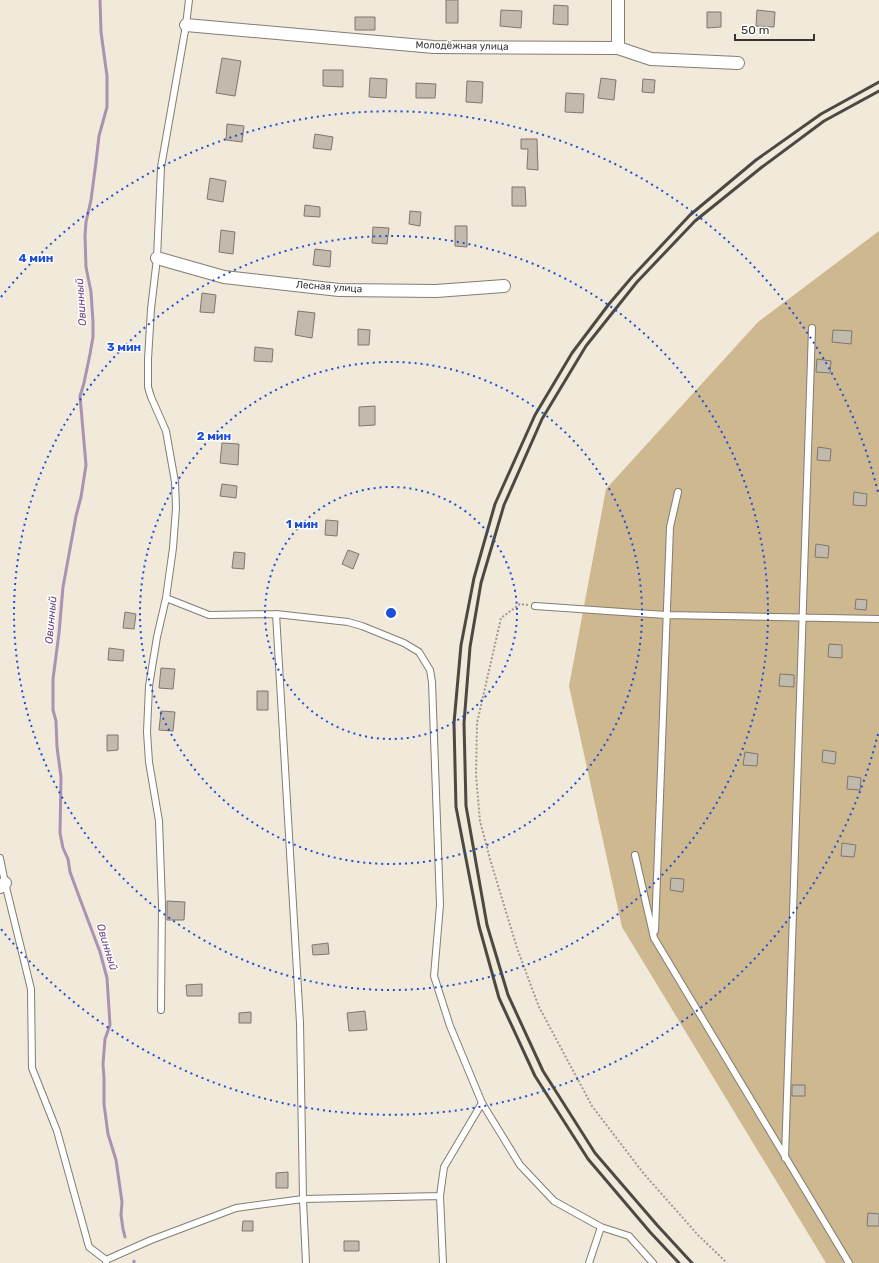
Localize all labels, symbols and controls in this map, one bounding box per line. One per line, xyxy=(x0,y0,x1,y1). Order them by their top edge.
scale bar xyxy=(735,16,814,42)
text: 50 m xyxy=(741,23,769,37)
street label: Молодёжная улица xyxy=(415,39,509,53)
text: 4 мин xyxy=(19,251,53,265)
water label: Овинный xyxy=(73,277,89,326)
street label: Лесная улица xyxy=(295,279,363,295)
text: 3 мин xyxy=(107,340,141,354)
text: 2 мин xyxy=(197,429,231,443)
text: 1 мин xyxy=(286,517,318,531)
water label: Овинный xyxy=(42,595,60,645)
centre of rings xyxy=(384,606,398,620)
water label: Овинный xyxy=(94,922,120,972)

